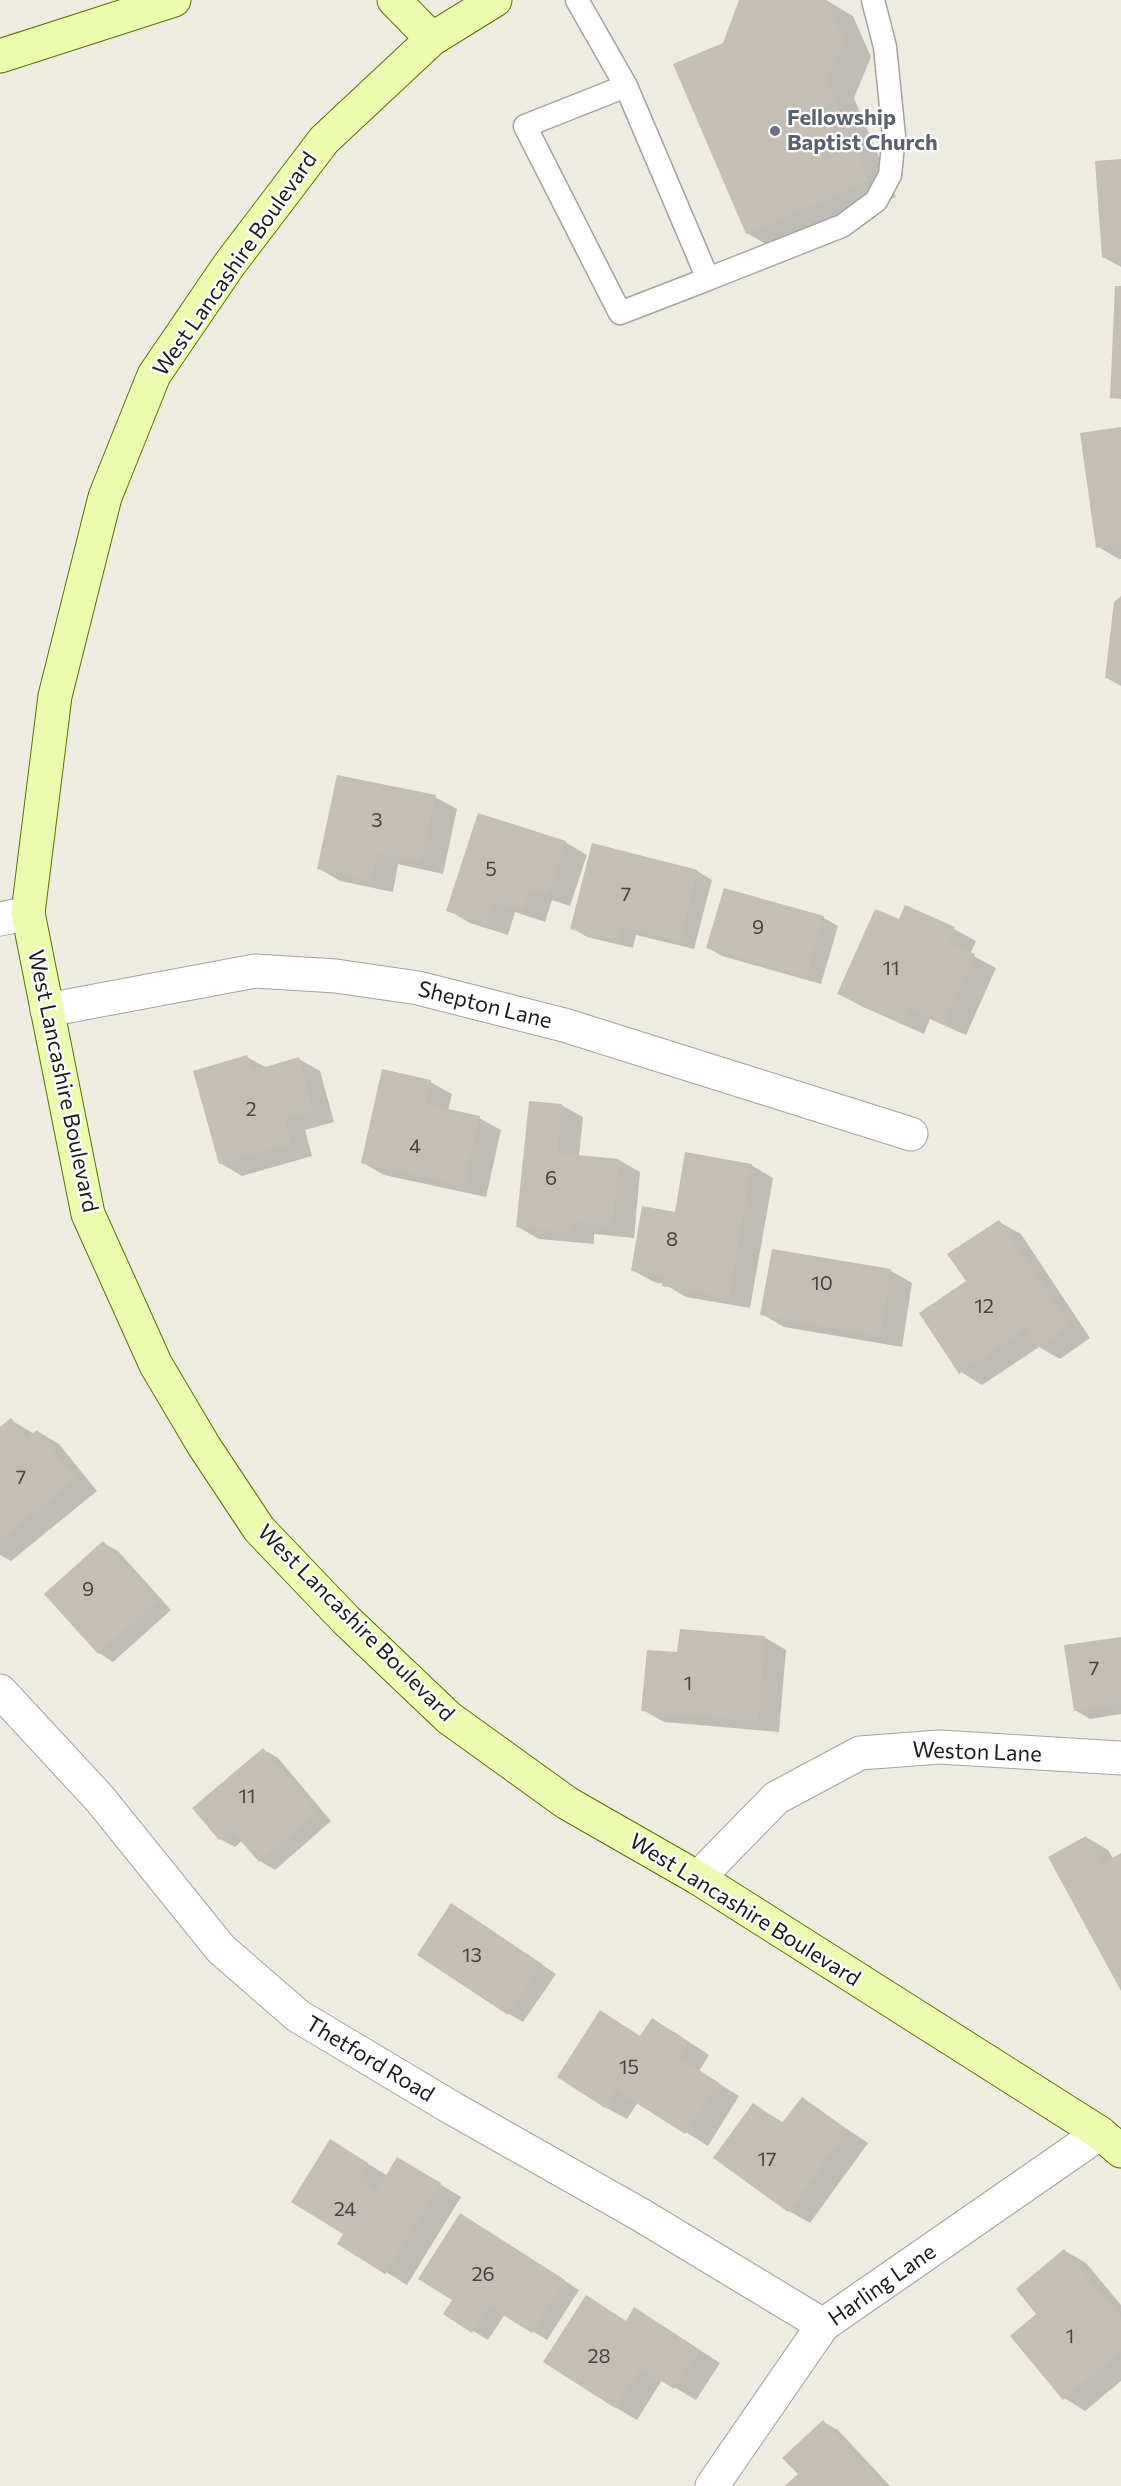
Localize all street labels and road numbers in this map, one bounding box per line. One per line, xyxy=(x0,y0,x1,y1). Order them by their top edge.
street label: West Lancashire Boulevard xyxy=(147,147,323,381)
street label: West Lancashire Boulevard xyxy=(22,947,104,1215)
street label: Shepton Lane xyxy=(415,976,555,1034)
street label: West Lancashire Boulevard xyxy=(252,1519,460,1727)
street label: Weston Lane xyxy=(912,1737,1042,1767)
street label: West Lancashire Boulevard xyxy=(625,1828,865,1992)
street label: Thetford Road xyxy=(301,2010,439,2108)
street label: Harling Lane xyxy=(823,2238,941,2332)

